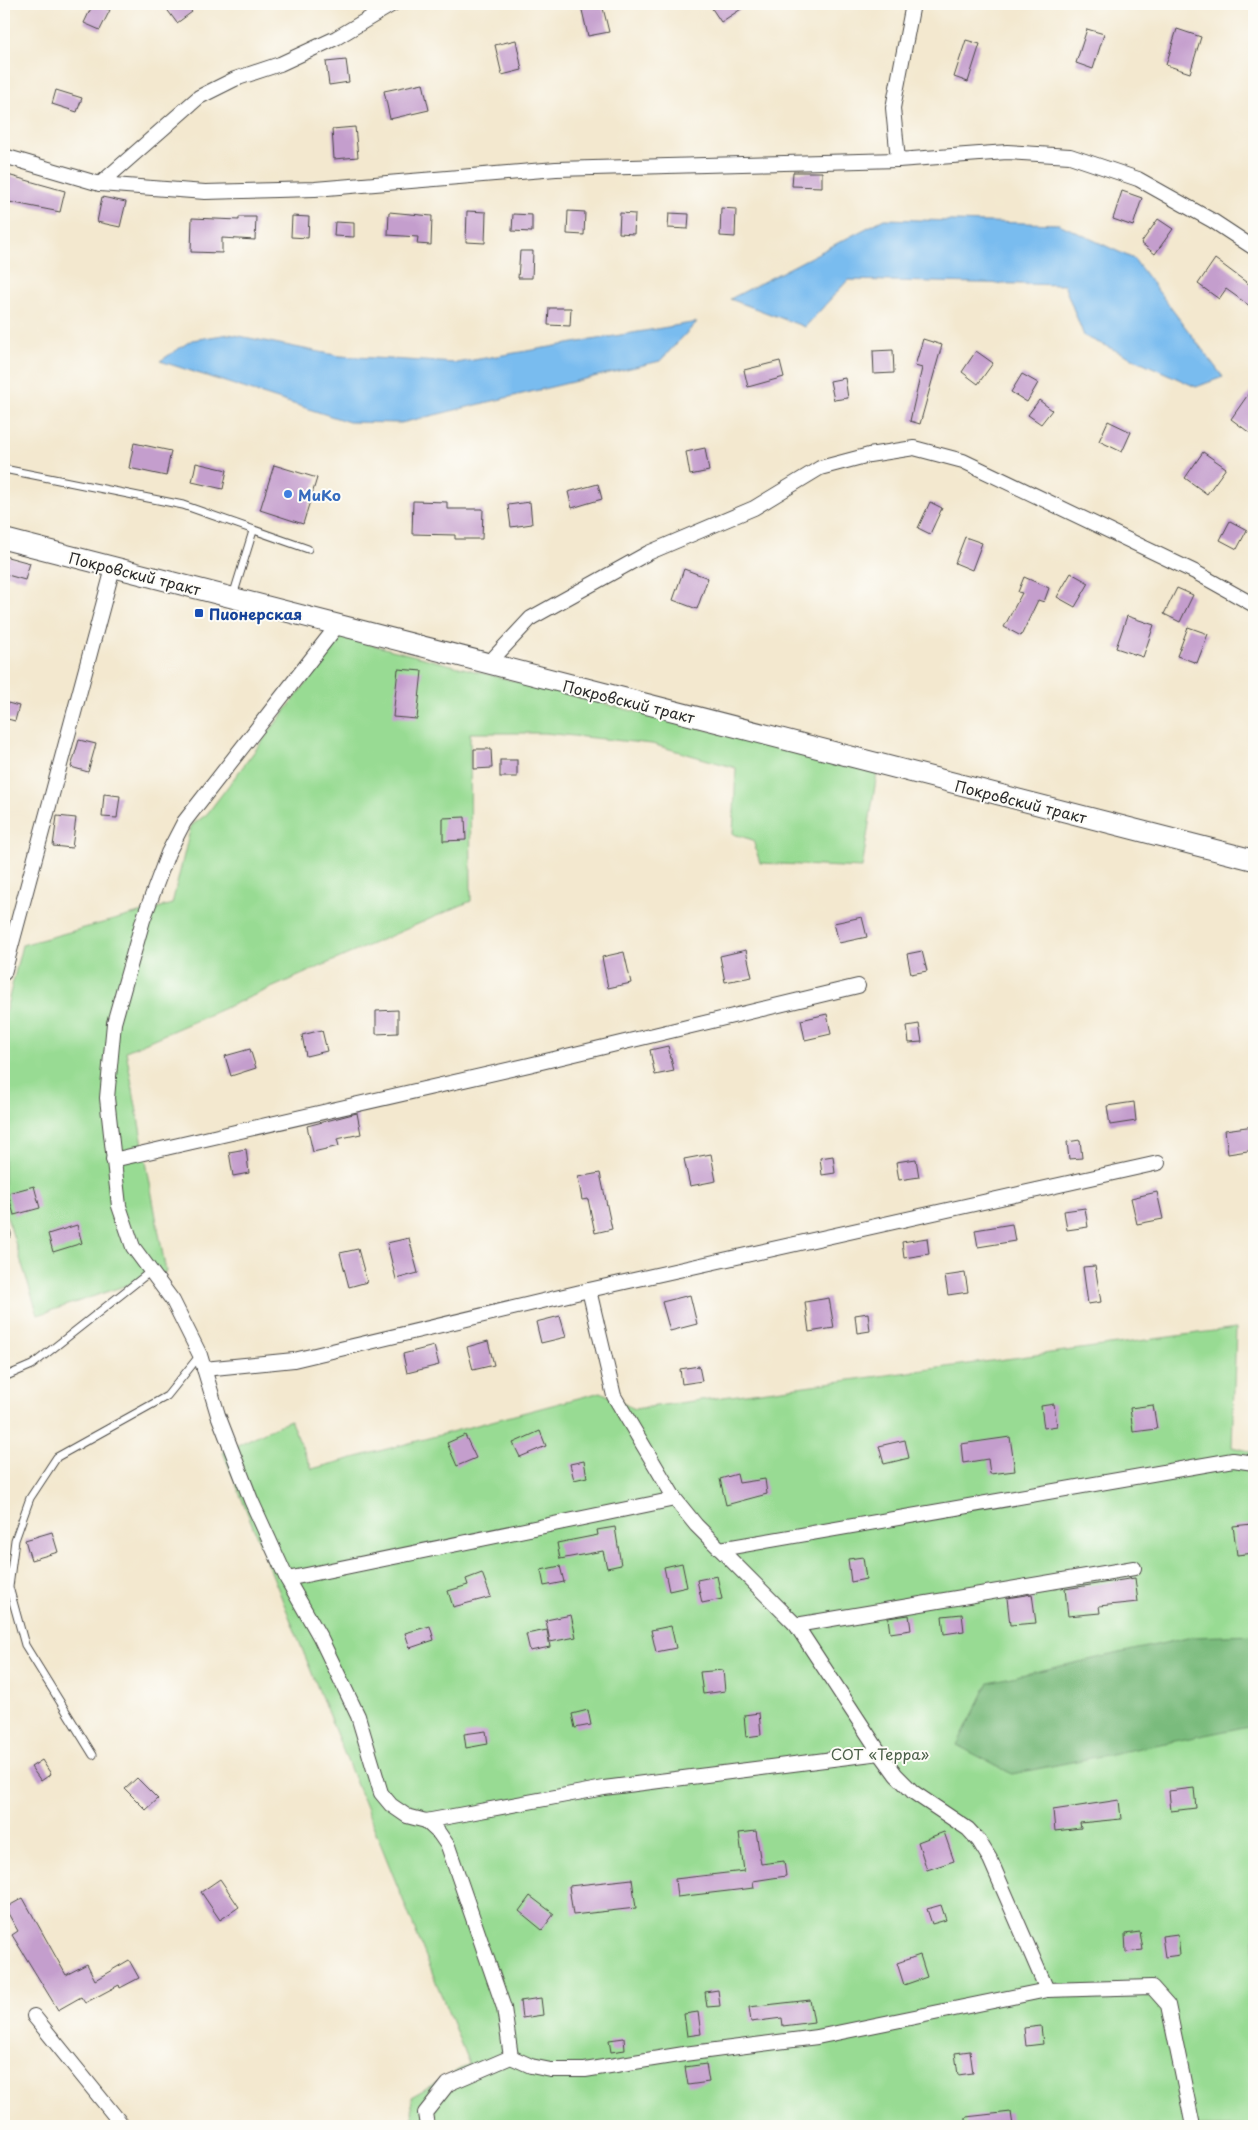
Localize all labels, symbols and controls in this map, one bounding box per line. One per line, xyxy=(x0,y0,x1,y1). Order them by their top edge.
place label: МиКо xyxy=(298,483,341,506)
marker: МиКо xyxy=(282,488,294,500)
street label: Покровский тракт xyxy=(67,545,204,601)
place label: Пионерская xyxy=(209,602,302,625)
marker: Пионерская xyxy=(193,607,205,619)
street label: Покровский тракт xyxy=(561,673,698,729)
street label: Покровский тракт xyxy=(953,773,1090,829)
park label: СОТ «Терра» xyxy=(831,1742,930,1765)

